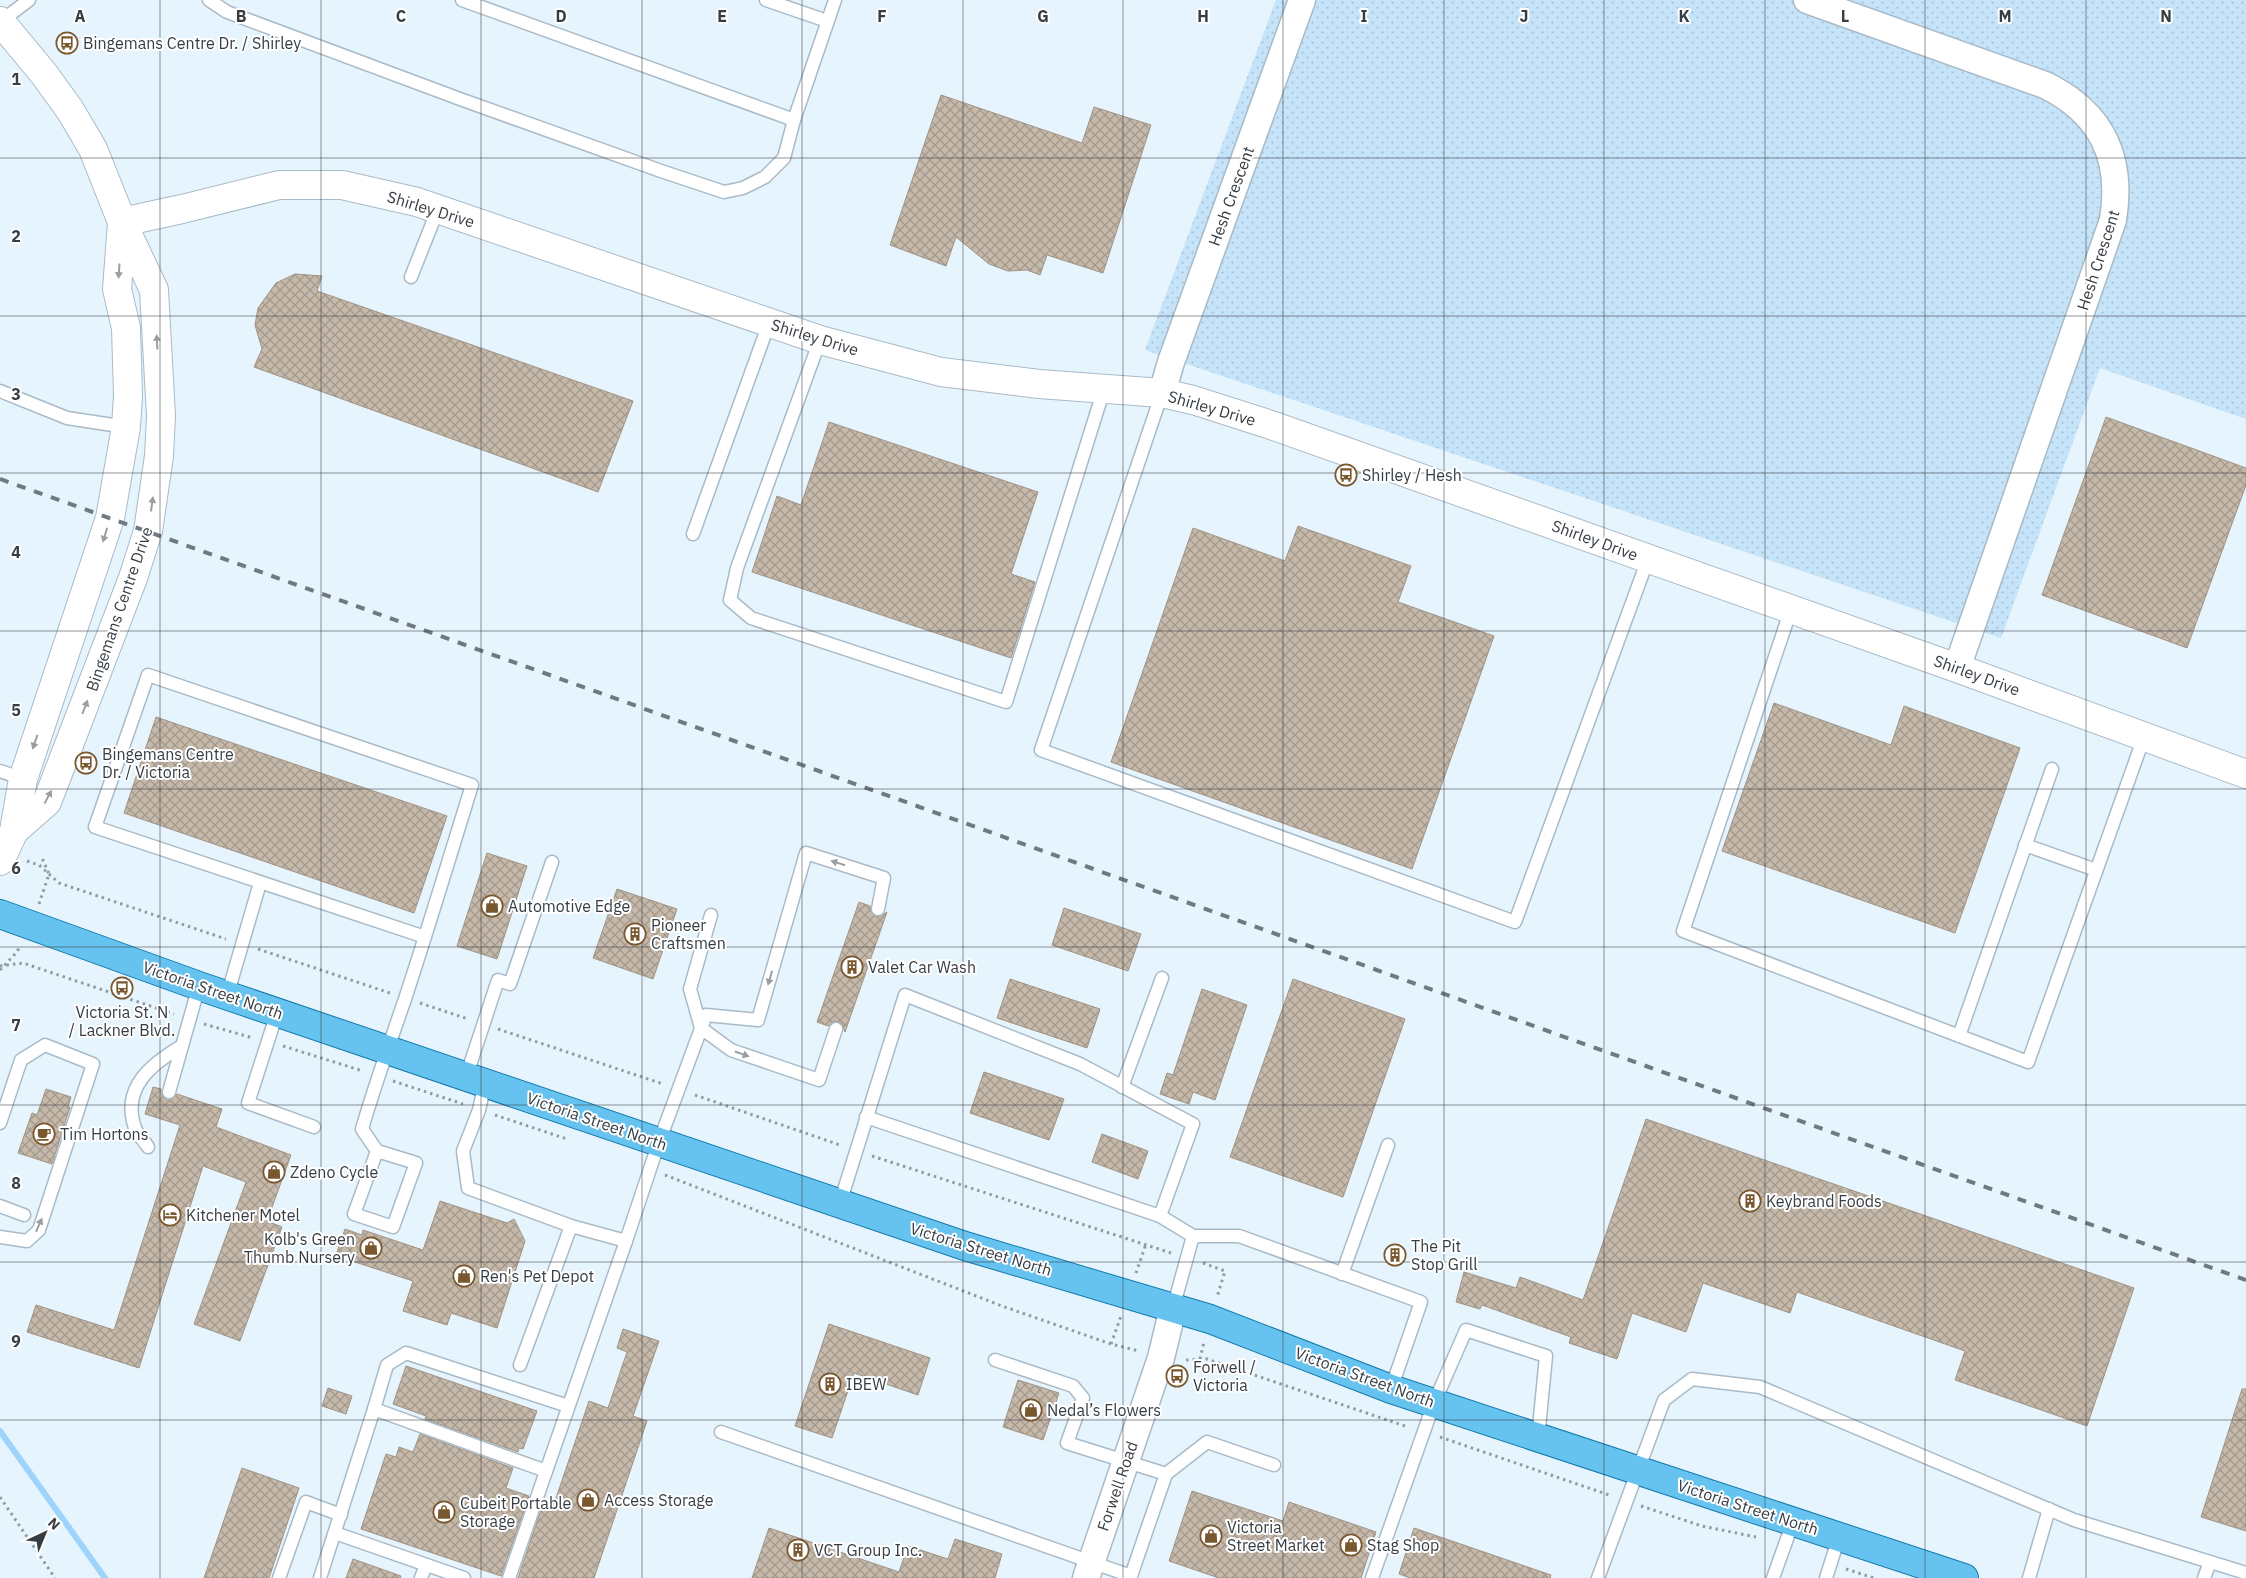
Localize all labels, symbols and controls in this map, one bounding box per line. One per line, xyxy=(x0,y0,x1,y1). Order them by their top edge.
text: A xyxy=(75,6,86,26)
text: B xyxy=(236,6,247,26)
text: C xyxy=(396,6,406,26)
text: D xyxy=(555,6,567,26)
text: E xyxy=(717,6,727,26)
text: F xyxy=(877,6,887,26)
text: G xyxy=(1037,6,1049,26)
text: H xyxy=(1197,6,1209,26)
text: I xyxy=(1361,6,1368,26)
text: J xyxy=(1520,6,1528,26)
text: K xyxy=(1678,6,1690,26)
text: L xyxy=(1841,6,1849,26)
text: M xyxy=(1998,6,2012,26)
text: N xyxy=(2160,6,2172,26)
bus stop icon: Bingemans Centre Dr. / Shirley xyxy=(55,31,79,55)
place label: Bingemans Centre Dr. / Shirley xyxy=(83,33,301,53)
text: 1 xyxy=(11,69,21,89)
street label: Hesh Crescent xyxy=(1204,143,1258,249)
street label: Shirley Drive xyxy=(385,186,477,232)
street label: Hesh Crescent xyxy=(2072,207,2124,313)
text: 2 xyxy=(11,226,21,246)
one-way arrow xyxy=(114,263,122,279)
street label: Shirley Drive xyxy=(769,314,861,360)
one-way arrow xyxy=(153,334,161,350)
text: 3 xyxy=(11,384,21,404)
street label: Shirley Drive xyxy=(1166,386,1258,430)
bus stop icon: Shirley / Hesh xyxy=(1334,463,1358,487)
place label: Shirley / Hesh xyxy=(1362,465,1462,485)
one-way arrow xyxy=(149,495,157,511)
street label: Shirley Drive xyxy=(1549,515,1641,565)
street label: Bingemans Centre Drive xyxy=(81,524,157,694)
one-way arrow xyxy=(100,528,108,543)
text: 4 xyxy=(11,542,21,562)
street label: Shirley Drive xyxy=(1931,650,2023,700)
text: 5 xyxy=(11,700,21,720)
one-way arrow xyxy=(81,700,89,714)
one-way arrow xyxy=(31,735,39,750)
place label: Bingemans Centre Dr. / Victoria xyxy=(102,744,234,782)
bus stop icon: Bingemans Centre Dr. / Victoria xyxy=(74,751,98,775)
one-way arrow xyxy=(44,790,52,805)
text: 6 xyxy=(11,858,21,878)
one-way arrow xyxy=(830,859,845,867)
shop icon: Automotive Edge xyxy=(480,894,504,918)
place label: Automotive Edge xyxy=(508,896,631,916)
place label: Pioneer Craftsmen xyxy=(651,915,726,953)
building icon: Pioneer Craftsmen xyxy=(623,922,647,946)
building icon: Valet Car Wash xyxy=(840,955,864,979)
street label: Victoria Street North xyxy=(140,957,286,1023)
place label: Valet Car Wash xyxy=(868,957,976,977)
one-way arrow xyxy=(766,970,774,985)
bus stop icon: Victoria St. N / Lackner Blvd. xyxy=(110,976,134,1000)
place label: Victoria St. N / Lackner Blvd. xyxy=(69,1002,175,1040)
text: 7 xyxy=(11,1015,21,1035)
one-way arrow xyxy=(735,1050,750,1058)
street label: Victoria Street North xyxy=(524,1088,670,1154)
cafe icon: Tim Hortons xyxy=(32,1122,56,1146)
place label: Tim Hortons xyxy=(60,1124,149,1144)
shop icon: Zdeno Cycle xyxy=(262,1160,286,1184)
place label: Zdeno Cycle xyxy=(290,1162,378,1182)
text: 8 xyxy=(11,1173,21,1193)
building icon: Keybrand Foods xyxy=(1738,1189,1762,1213)
place label: Keybrand Foods xyxy=(1766,1191,1882,1211)
hotel icon: Kitchener Motel xyxy=(158,1203,182,1227)
place label: Kitchener Motel xyxy=(186,1205,300,1225)
one-way arrow xyxy=(35,1217,44,1232)
street label: Victoria Street North xyxy=(908,1218,1054,1280)
place label: Kolb's Green Thumb Nursery xyxy=(244,1229,355,1267)
shop icon: Kolb's Green Thumb Nursery xyxy=(359,1236,383,1260)
place label: The Pit Stop Grill xyxy=(1411,1236,1477,1274)
building icon: The Pit Stop Grill xyxy=(1383,1243,1407,1267)
shop icon: Ren's Pet Depot xyxy=(452,1264,476,1288)
place label: Ren's Pet Depot xyxy=(480,1266,594,1286)
text: 9 xyxy=(11,1331,21,1351)
street label: Victoria Street North xyxy=(1292,1342,1438,1412)
place label: Forwell / Victoria xyxy=(1193,1357,1256,1395)
bus stop icon: Forwell / Victoria xyxy=(1165,1364,1189,1388)
building icon: IBEW xyxy=(818,1372,842,1396)
place label: IBEW xyxy=(846,1374,886,1394)
shop icon: Nedal’s Flowers xyxy=(1019,1398,1043,1422)
place label: Nedal’s Flowers xyxy=(1047,1400,1161,1420)
street label: Forwell Road xyxy=(1092,1438,1142,1534)
street label: Victoria Street North xyxy=(1675,1475,1821,1539)
shop icon: Access Storage xyxy=(576,1488,600,1512)
place label: Access Storage xyxy=(604,1490,714,1510)
place label: Cubeit Portable Storage xyxy=(460,1493,572,1531)
shop icon: Cubeit Portable Storage xyxy=(432,1500,456,1524)
north arrow xyxy=(20,1508,70,1558)
text: N xyxy=(44,1514,64,1534)
place label: Victoria Street Market xyxy=(1227,1517,1325,1555)
shop icon: Victoria Street Market xyxy=(1199,1524,1223,1548)
shop icon: Stag Shop xyxy=(1339,1533,1363,1557)
place label: Stag Shop xyxy=(1367,1535,1439,1555)
building icon: VCT Group Inc. xyxy=(786,1538,810,1562)
place label: VCT Group Inc. xyxy=(814,1540,922,1560)

